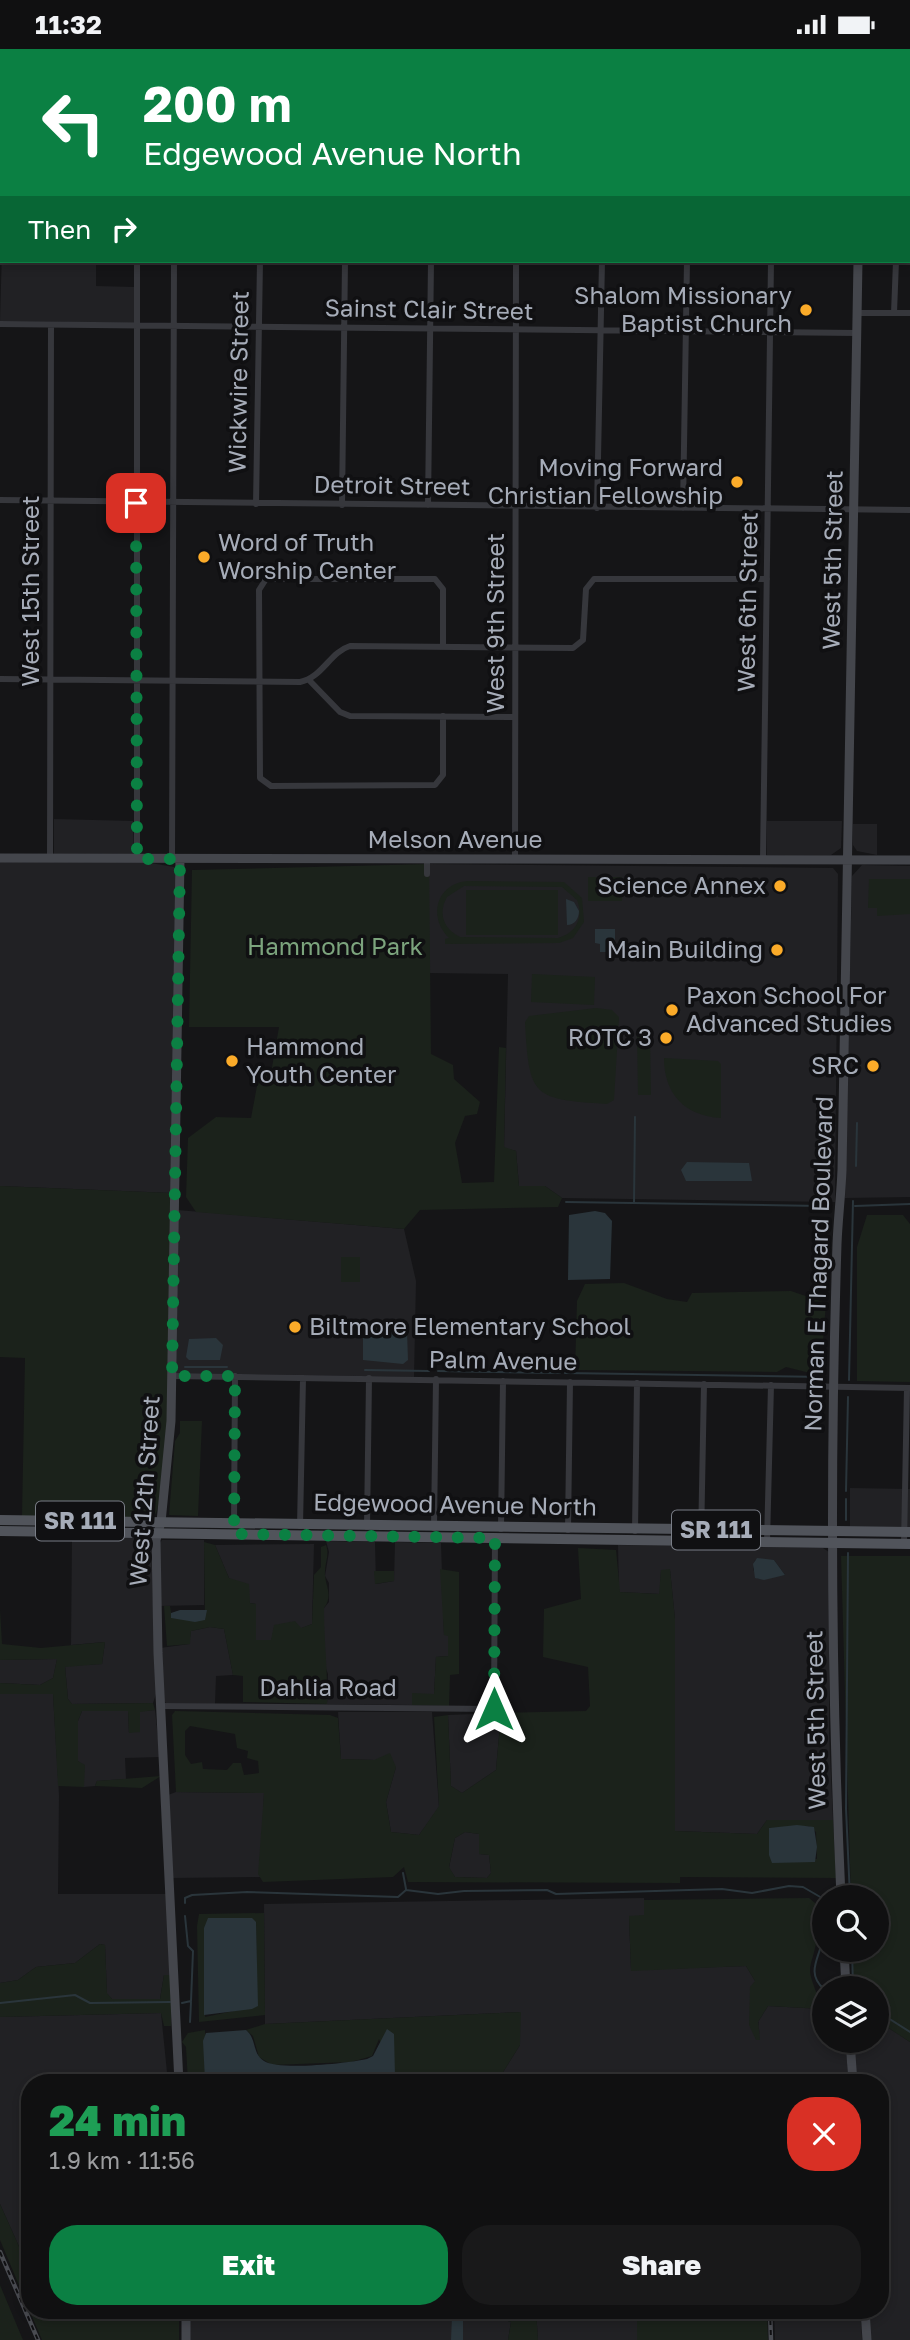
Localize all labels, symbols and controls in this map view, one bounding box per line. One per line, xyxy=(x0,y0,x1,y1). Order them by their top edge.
text: 11:32 xyxy=(35,9,102,40)
text: 200 m xyxy=(143,74,292,133)
icon: left xyxy=(28,77,119,168)
text: Edgewood Avenue North xyxy=(143,134,522,172)
icon: right xyxy=(105,210,143,248)
text: Then xyxy=(28,214,91,245)
place label: Shalom Missionary Baptist Church xyxy=(574,280,792,337)
street label: Wickwire Street xyxy=(221,291,254,473)
street label: Sainst Clair Street xyxy=(324,292,534,325)
marker: Shalom Missionary Baptist Church xyxy=(798,302,814,318)
place label: Moving Forward Christian Fellowship xyxy=(488,452,723,509)
street label: Detroit Street xyxy=(313,469,471,500)
street label: West 5th Street xyxy=(815,470,848,650)
pin xyxy=(106,473,166,533)
marker: Moving Forward Christian Fellowship xyxy=(729,474,745,490)
icon: arrive xyxy=(117,484,155,522)
street label: West 15th Street xyxy=(15,495,44,687)
street label: West 6th Street xyxy=(730,512,763,692)
place label: Word of Truth Worship Center xyxy=(218,527,396,584)
street label: West 9th Street xyxy=(480,533,509,713)
marker: Word of Truth Worship Center xyxy=(196,549,212,565)
street label: Melson Avenue xyxy=(368,824,542,853)
place label: Science Annex xyxy=(597,870,766,899)
marker: Science Annex xyxy=(772,878,788,894)
park label: Hammond Park xyxy=(247,931,423,960)
place label: Main Building xyxy=(606,934,763,963)
marker: Main Building xyxy=(769,942,785,958)
place label: Paxon School For Advanced Studies xyxy=(686,980,892,1037)
marker: Paxon School For Advanced Studies xyxy=(664,1002,680,1018)
place label: ROTC 3 xyxy=(568,1022,652,1051)
marker: ROTC 3 xyxy=(658,1030,674,1046)
place label: Hammond Youth Center xyxy=(246,1031,396,1088)
place label: SRC xyxy=(811,1050,859,1079)
marker: Hammond Youth Center xyxy=(224,1053,240,1069)
marker: SRC xyxy=(865,1058,881,1074)
street label: Norman E Thagard Boulevard xyxy=(797,1096,838,1432)
place label: Biltmore Elementary School xyxy=(309,1311,631,1340)
marker: Biltmore Elementary School xyxy=(287,1319,303,1335)
street label: Palm Avenue xyxy=(428,1344,578,1375)
street label: West 12th Street xyxy=(122,1394,165,1587)
street label: Edgewood Avenue North xyxy=(313,1487,597,1520)
road number: SR 111 xyxy=(36,1501,124,1541)
road number: SR 111 xyxy=(672,1511,760,1549)
street label: West 5th Street xyxy=(798,1630,831,1810)
street label: Dahlia Road xyxy=(259,1672,397,1701)
position arrow xyxy=(457,1672,531,1746)
map controls xyxy=(812,1885,889,2053)
button: search xyxy=(812,1885,889,1962)
button: layers xyxy=(812,1976,889,2053)
text: 24 min xyxy=(49,2095,186,2145)
button: close xyxy=(787,2097,861,2171)
text: 1.9 km · 11:56 xyxy=(49,2146,195,2174)
button: Exit xyxy=(49,2225,448,2305)
button: Share xyxy=(462,2225,861,2305)

